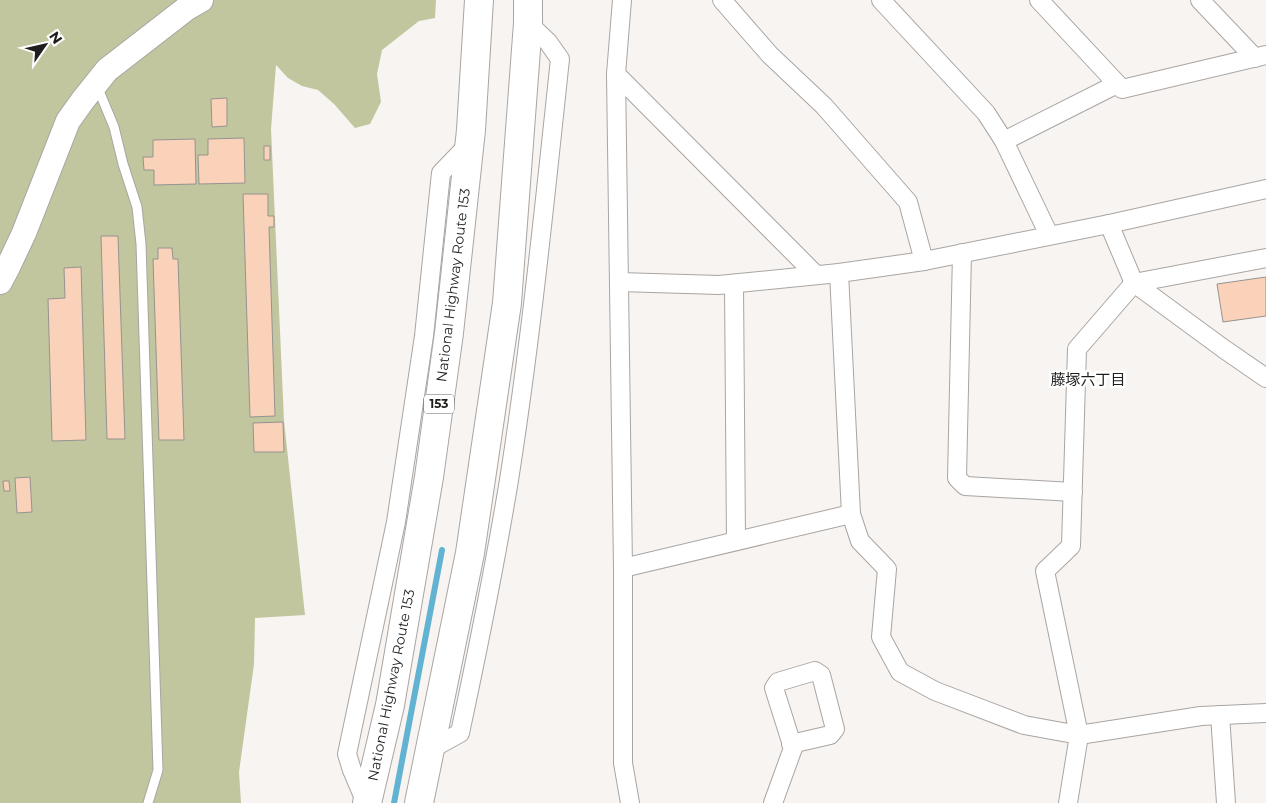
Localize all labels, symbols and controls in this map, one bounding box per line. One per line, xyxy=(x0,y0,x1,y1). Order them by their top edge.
north arrow xyxy=(20,20,70,70)
text: N xyxy=(45,28,66,47)
street label: National Highway Route 153 xyxy=(432,187,474,383)
district label: 藤塚六丁目 xyxy=(1050,370,1126,389)
road number: 153 xyxy=(424,394,454,414)
street label: National Highway Route 153 xyxy=(364,587,418,782)

